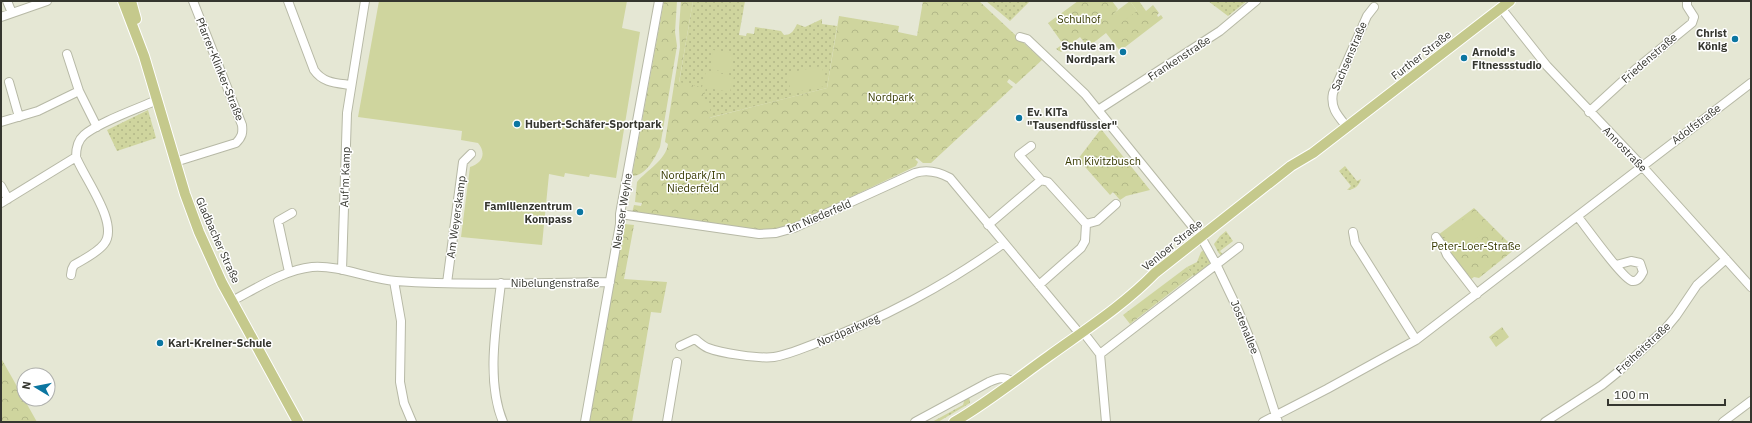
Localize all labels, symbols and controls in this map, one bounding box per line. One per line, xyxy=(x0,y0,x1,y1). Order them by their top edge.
park label: Schulhof xyxy=(1057,12,1101,26)
street label: Pfarrer-Klinker-Straße xyxy=(193,15,247,123)
street label: Sachsenstraße xyxy=(1328,19,1370,93)
place label: Christ König xyxy=(1696,26,1728,53)
street label: Further Straße xyxy=(1388,27,1454,83)
street label: Friedenstraße xyxy=(1618,30,1680,86)
street label: Frankenstraße xyxy=(1145,33,1213,83)
marker: Christ König xyxy=(1730,34,1740,44)
place label: Schule am Nordpark xyxy=(1061,39,1116,66)
place label: Arnold's Fitnessstudio xyxy=(1472,45,1542,72)
marker: Schule am Nordpark xyxy=(1118,47,1128,57)
marker: Arnold's Fitnessstudio xyxy=(1459,53,1469,63)
park label: Nordpark xyxy=(868,90,914,104)
street label: Adolfstraße xyxy=(1669,101,1723,147)
place label: Ev. KiTa "Tausendfüssler" xyxy=(1027,105,1117,132)
marker: Ev. KiTa "Tausendfüssler" xyxy=(1014,113,1024,123)
place label: Hubert-Schäfer-Sportpark xyxy=(525,117,662,131)
marker: Hubert-Schäfer-Sportpark xyxy=(512,119,522,129)
street label: Annostraße xyxy=(1600,123,1650,175)
street label: Auf'm Kamp xyxy=(337,146,353,208)
park label: Am Kivitzbusch xyxy=(1065,154,1141,168)
park label: Nordpark/Im Niederfeld xyxy=(661,168,725,195)
street label: Neusser Weyhe xyxy=(609,172,635,250)
street label: Am Weyerskamp xyxy=(443,175,469,259)
street label: Gladbacher Straße xyxy=(193,195,243,285)
street label: Im Niederfeld xyxy=(785,196,853,236)
place label: Familienzentrum Kompass xyxy=(484,199,572,226)
marker: Familienzentrum Kompass xyxy=(575,207,585,217)
street label: Venloer Straße xyxy=(1139,216,1205,274)
park label: Peter-Loer-Straße xyxy=(1431,239,1521,253)
street label: Nibelungenstraße xyxy=(511,276,599,290)
street label: Jostenallee xyxy=(1228,298,1262,356)
street label: Nordparkweg xyxy=(815,310,882,349)
street label: Freiheitstraße xyxy=(1613,319,1673,377)
place label: Karl-Kreiner-Schule xyxy=(168,336,272,350)
marker: Karl-Kreiner-Schule xyxy=(155,338,165,348)
north arrow xyxy=(16,367,56,407)
text: N xyxy=(19,380,34,390)
scale bar xyxy=(1608,381,1725,407)
text: 100 m xyxy=(1614,387,1649,402)

